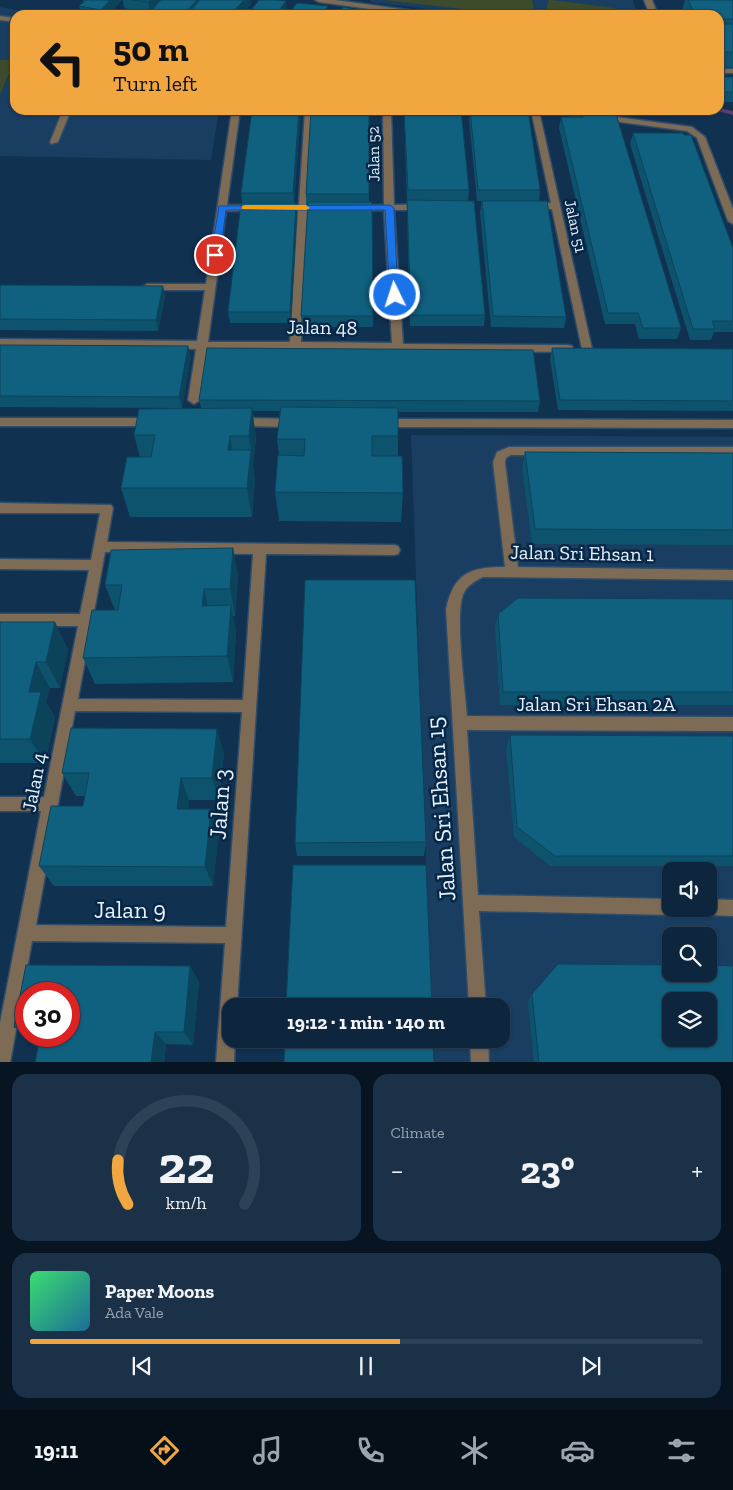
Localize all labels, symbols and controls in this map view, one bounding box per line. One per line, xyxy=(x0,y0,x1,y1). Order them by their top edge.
text: 50 m xyxy=(113,28,189,70)
icon: left xyxy=(30,30,95,95)
text: Turn left xyxy=(113,70,197,97)
street label: Jalan 52 xyxy=(364,126,383,182)
street label: Jalan 51 xyxy=(561,198,590,254)
pin xyxy=(194,234,236,276)
icon: arrive xyxy=(201,241,229,269)
position arrow xyxy=(368,268,420,320)
street label: Jalan 48 xyxy=(286,314,358,340)
street label: Jalan Sri Ehsan 1 xyxy=(510,540,654,566)
street label: Jalan Sri Ehsan 2A xyxy=(516,692,677,716)
street label: Jalan Sri Ehsan 15 xyxy=(420,716,461,902)
street label: Jalan 4 xyxy=(16,750,52,814)
street label: Jalan 3 xyxy=(203,768,236,840)
map controls xyxy=(662,862,717,1047)
button: sound xyxy=(662,862,717,917)
street label: Jalan 9 xyxy=(94,895,166,924)
button: search xyxy=(662,927,717,982)
speed limit sign: 30 xyxy=(15,982,80,1047)
button: layers xyxy=(662,992,717,1047)
text: 19:12 · 1 min · 140 m xyxy=(287,1011,445,1034)
text: Climate xyxy=(391,1123,445,1142)
text: 22 xyxy=(158,1134,214,1196)
text: 23° xyxy=(520,1147,575,1193)
text: − xyxy=(391,1154,404,1187)
text: + xyxy=(691,1154,703,1187)
text: km/h xyxy=(166,1192,207,1214)
text: Paper Moons xyxy=(105,1280,214,1303)
text: Ada Vale xyxy=(105,1303,164,1322)
icon: previous xyxy=(128,1352,156,1380)
icon: pause xyxy=(352,1352,380,1380)
icon: next xyxy=(577,1352,605,1380)
icon: directions xyxy=(147,1433,182,1468)
icon: music xyxy=(250,1433,285,1468)
icon: phone xyxy=(353,1433,388,1468)
icon: climate xyxy=(457,1433,492,1468)
icon: car xyxy=(560,1433,595,1468)
icon: filters xyxy=(664,1433,699,1468)
text: 19:11 xyxy=(34,1437,78,1464)

